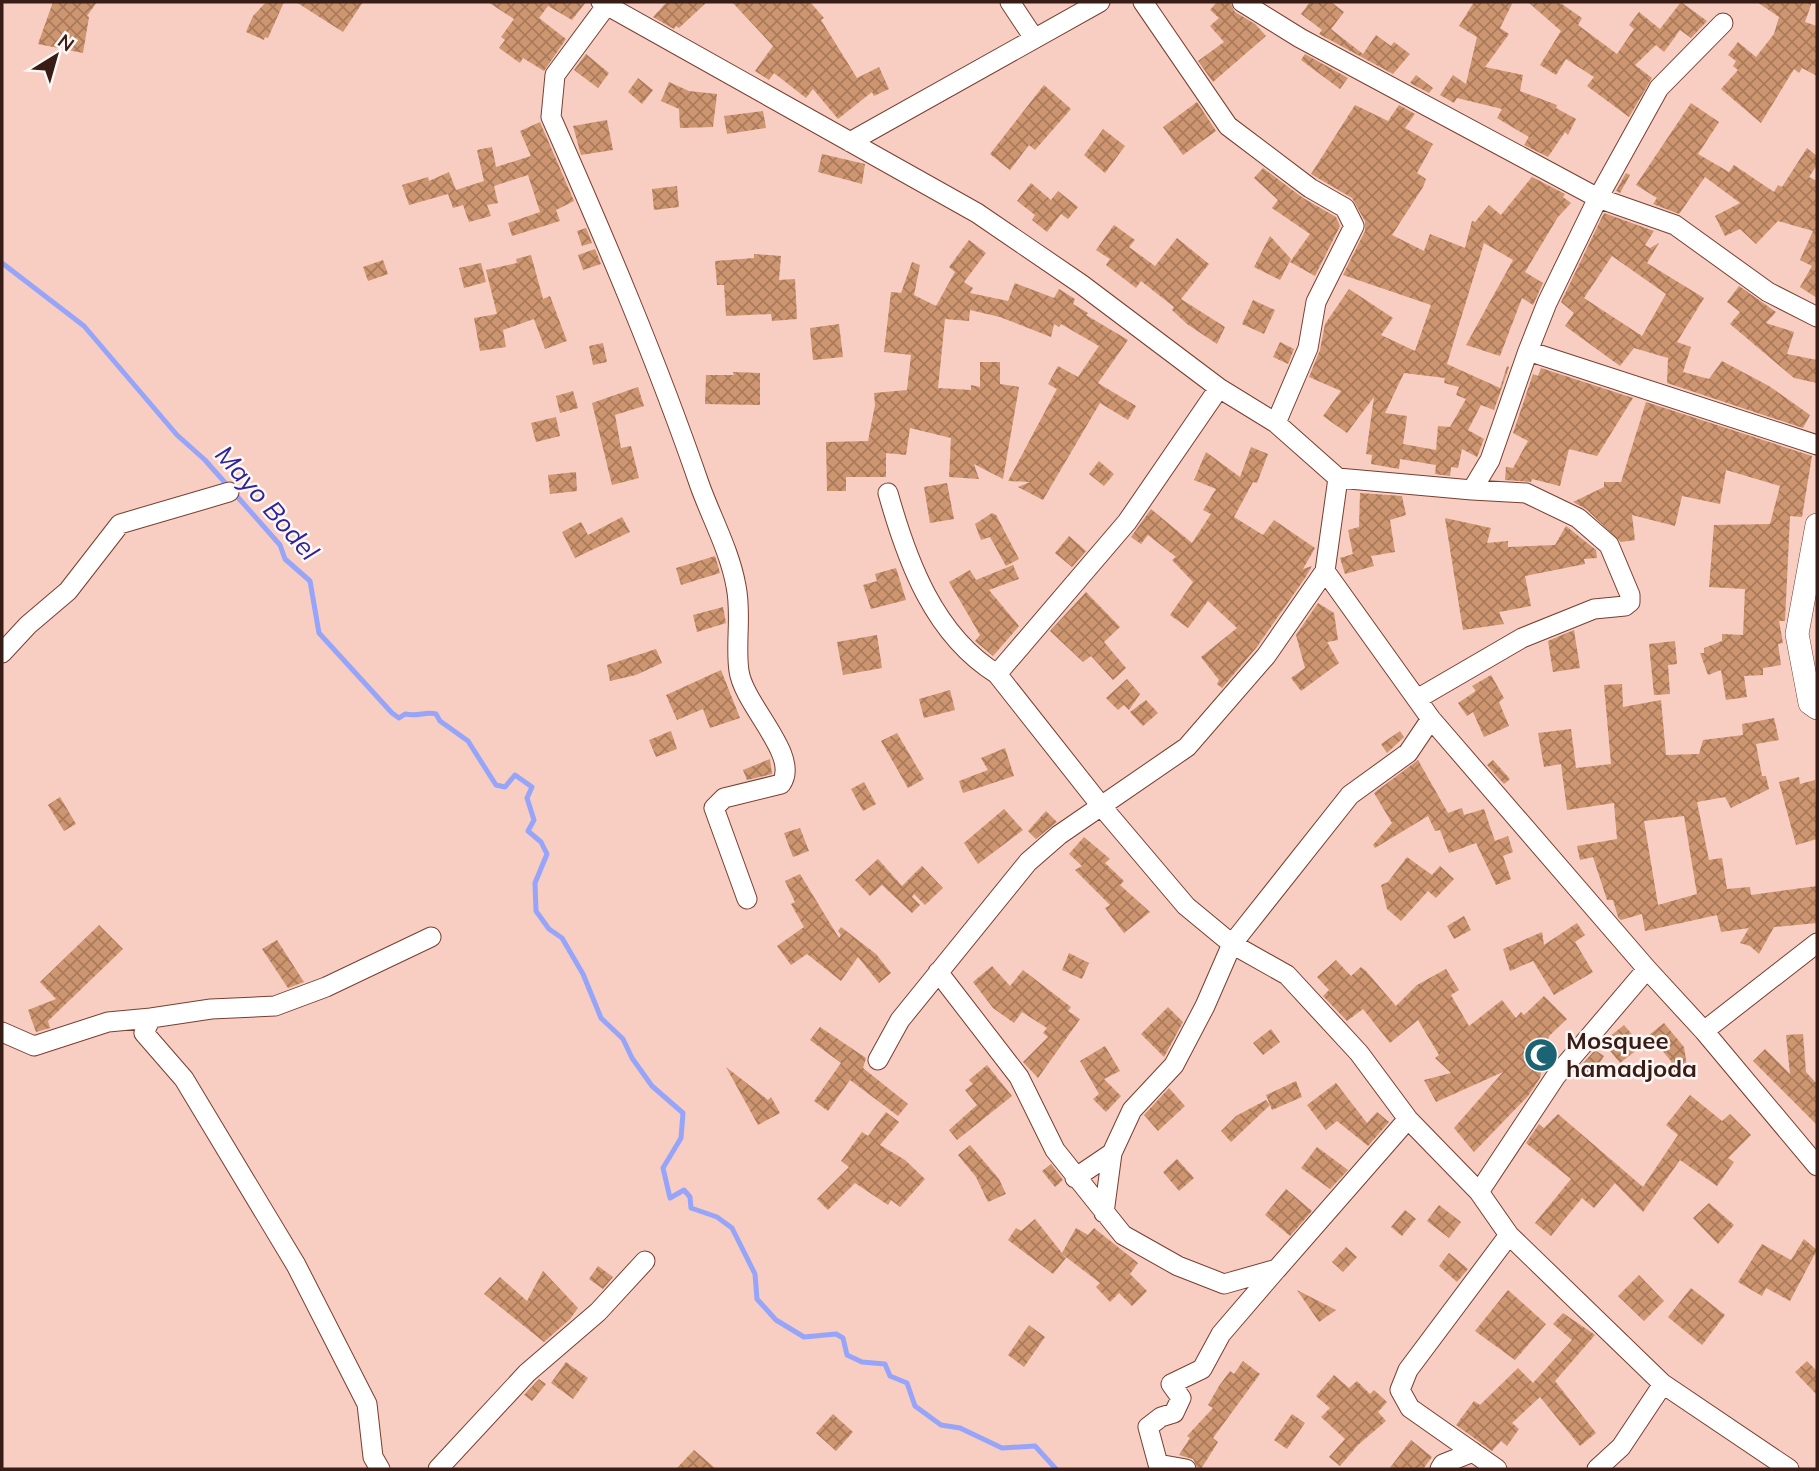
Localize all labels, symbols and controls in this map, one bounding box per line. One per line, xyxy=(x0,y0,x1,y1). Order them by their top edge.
north arrow xyxy=(21,21,91,91)
text: N xyxy=(53,29,79,56)
water label: Mayo Bodel xyxy=(209,438,327,567)
place label: Mosquee hamadjoda xyxy=(1566,1025,1697,1083)
mosque icon: Mosquee hamadjoda xyxy=(1522,1036,1560,1074)

